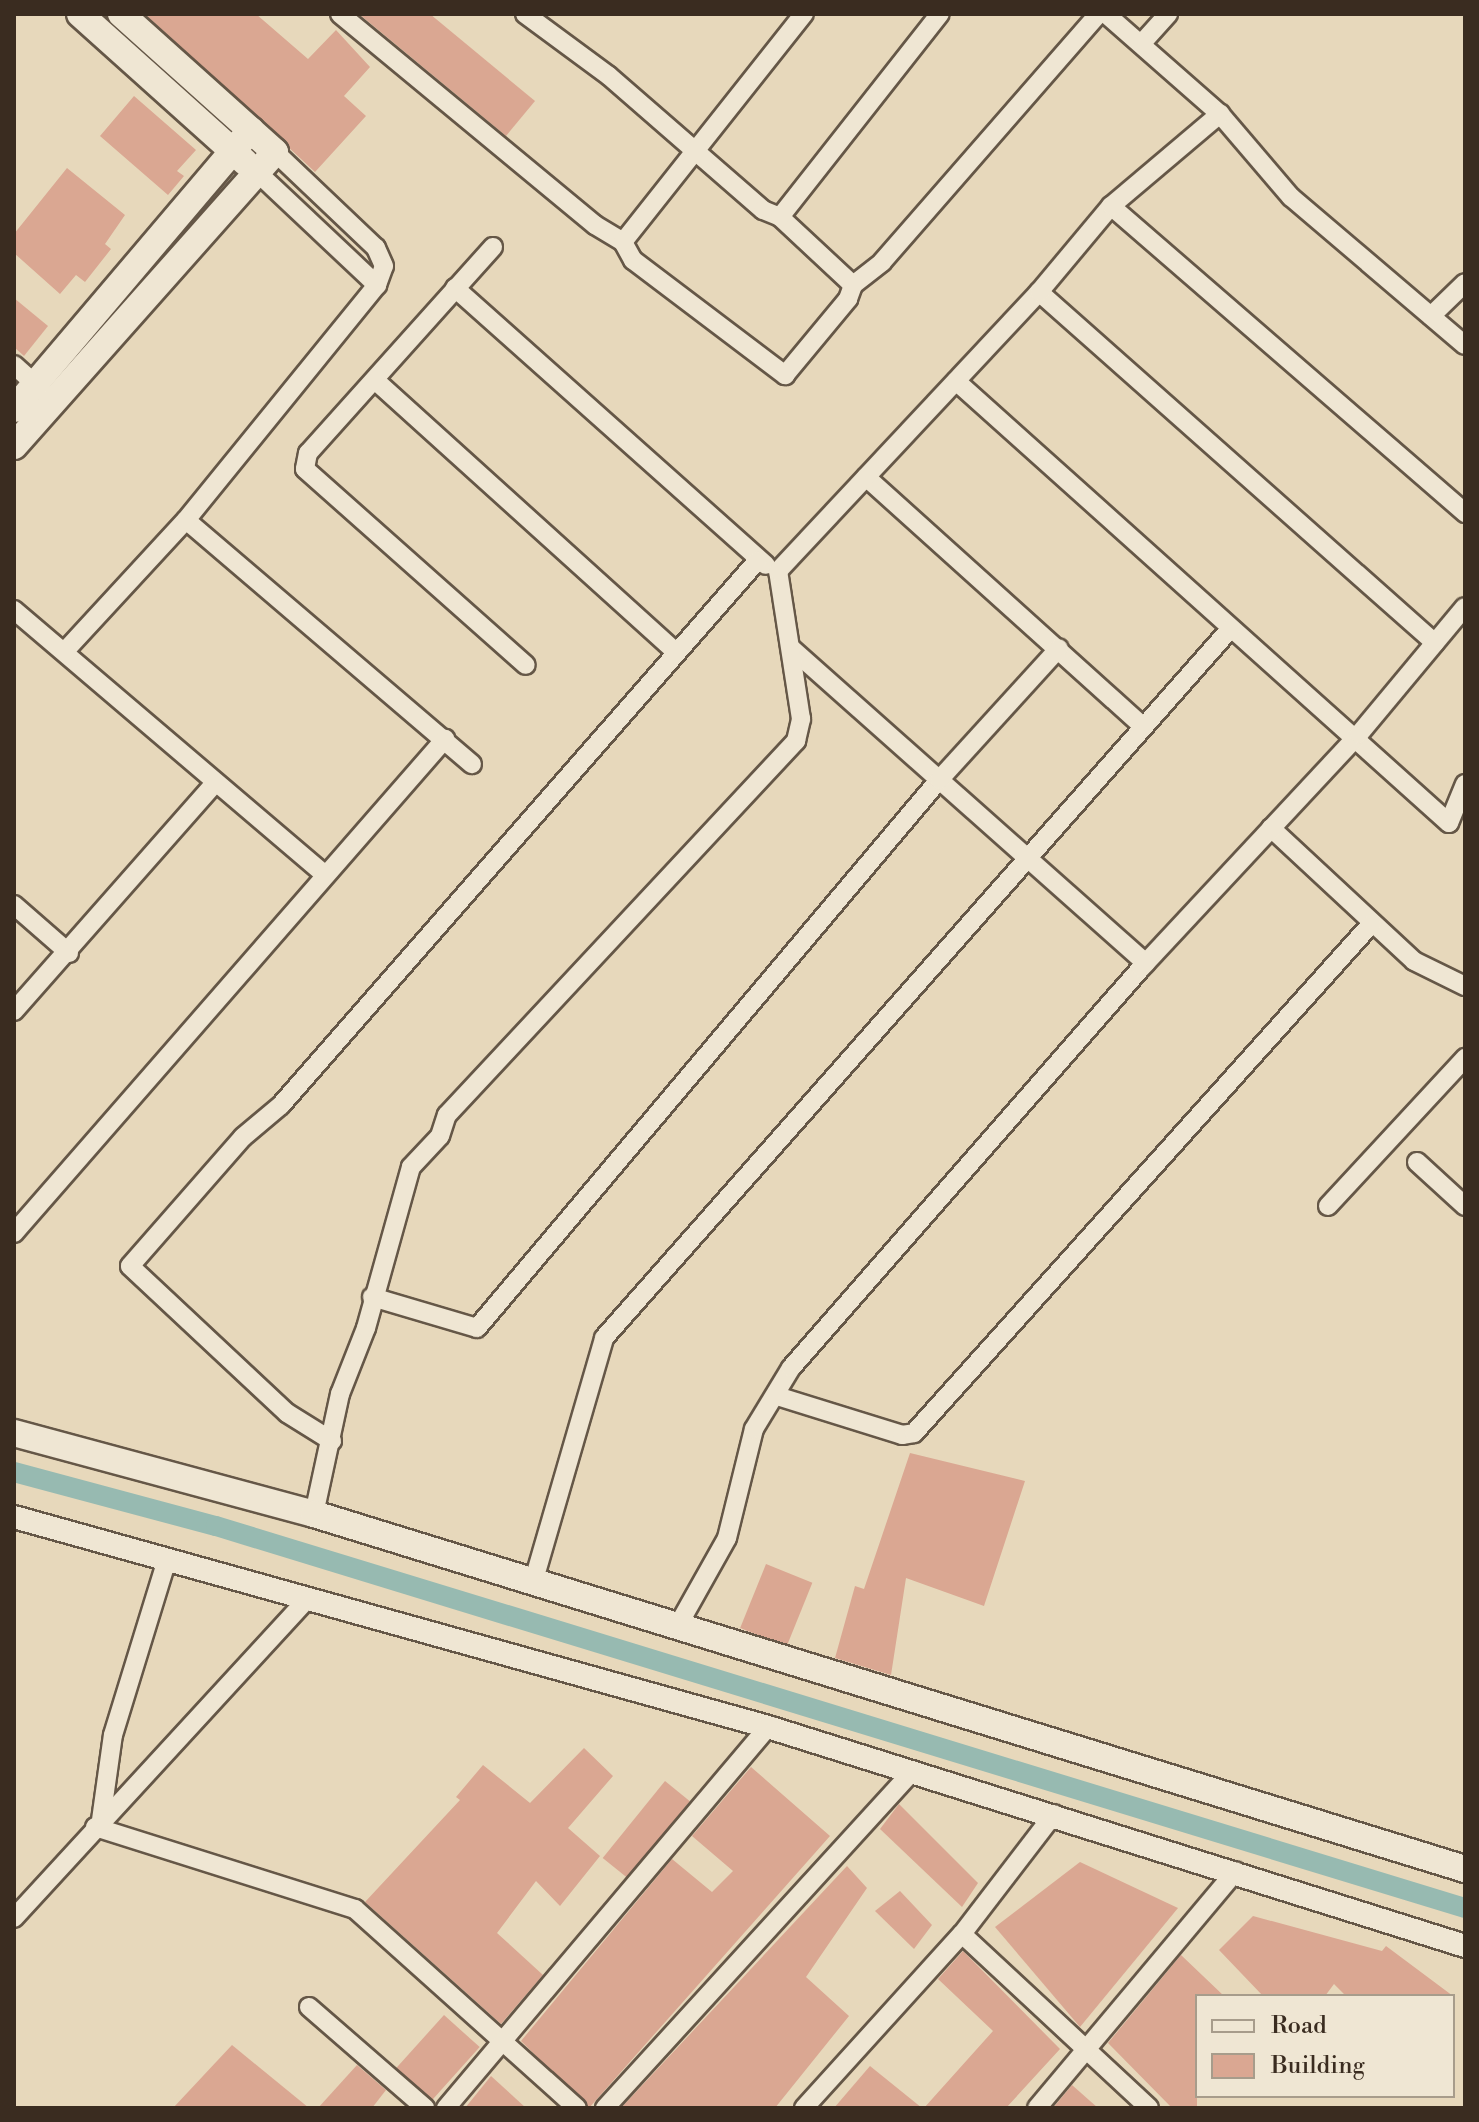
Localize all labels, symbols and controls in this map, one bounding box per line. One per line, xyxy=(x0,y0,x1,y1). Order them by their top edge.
legend xyxy=(1195,1994,1455,2098)
text: Road xyxy=(1271,2011,1327,2041)
text: Building xyxy=(1271,2051,1365,2081)

